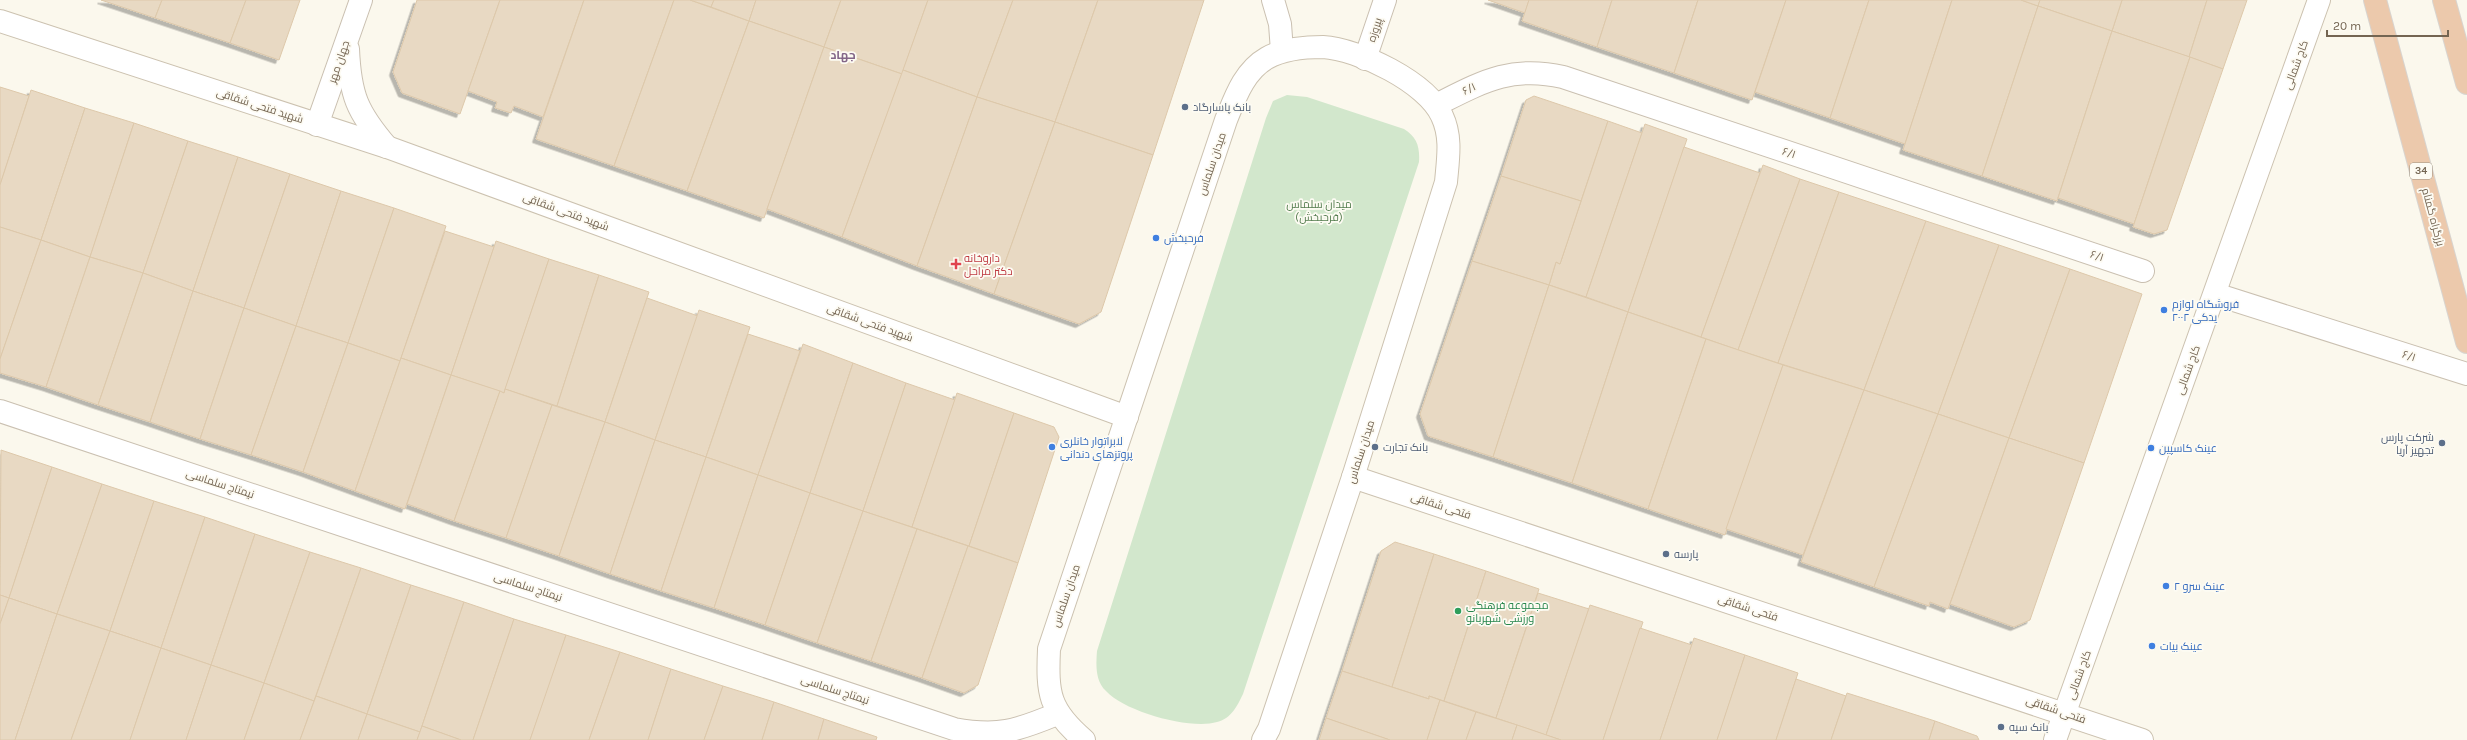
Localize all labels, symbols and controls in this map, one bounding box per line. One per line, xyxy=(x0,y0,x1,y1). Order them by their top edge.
scale bar xyxy=(2327,12,2448,38)
street label: پیروزه xyxy=(1365,16,1385,44)
text: 20 m xyxy=(2333,19,2361,33)
street label: کاج شمالی xyxy=(2281,38,2312,92)
street label: جهان مهر xyxy=(325,39,352,86)
district label: جهاد xyxy=(830,48,856,63)
street label: ۶/۱ xyxy=(1460,80,1478,98)
street label: شهید فتحی شقاقی xyxy=(215,86,305,126)
place label: بانک پاسارگاد xyxy=(1193,101,1251,114)
marker: بانک پاسارگاد xyxy=(1180,102,1190,112)
street label: میدان سلماس xyxy=(1195,131,1229,197)
street label: ۶/۱ xyxy=(1781,145,1797,161)
road number: 34 xyxy=(2410,163,2432,179)
street label: بزرگراه گمنام xyxy=(2418,186,2447,248)
street label: شهید فتحی شقاقی xyxy=(521,190,611,234)
park label: میدان سلماس (فرحبخش) xyxy=(1286,198,1352,224)
place label: فرحبخش xyxy=(1164,232,1204,245)
marker: فرحبخش xyxy=(1151,233,1161,243)
street label: ۶/۱ xyxy=(2089,248,2105,264)
place label: داروخانه دکتر مراحل xyxy=(964,252,1012,278)
marker: داروخانه دکتر مراحل xyxy=(951,259,961,269)
place label: فروشگاه لوازم یدکی ۲۰۰۲ xyxy=(2172,298,2239,324)
street label: شهید فتحی شقاقی xyxy=(825,301,915,345)
marker: فروشگاه لوازم یدکی ۲۰۰۲ xyxy=(2159,305,2169,315)
street label: کاج شمالی xyxy=(2173,343,2204,397)
street label: ۶/۱ xyxy=(2401,348,2417,364)
street label: میدان سلماس xyxy=(1345,419,1377,485)
place label: شرکت پارس تجهیز آریا xyxy=(2381,431,2434,457)
place label: لابراتوار خانلری پروتزهای دندانی xyxy=(1060,435,1133,461)
marker: شرکت پارس تجهیز آریا xyxy=(2437,438,2447,448)
place label: بانک تجارت xyxy=(1383,441,1428,454)
marker: لابراتوار خانلری پروتزهای دندانی xyxy=(1047,442,1057,452)
marker: بانک تجارت xyxy=(1370,442,1380,452)
place label: عینک کاسپین xyxy=(2159,442,2217,455)
marker: عینک کاسپین xyxy=(2146,443,2156,453)
street label: نیمتاج سلماسی xyxy=(184,467,256,502)
street label: فتحی شقاقی xyxy=(1409,490,1473,522)
place label: پارسه xyxy=(1674,548,1699,561)
marker: پارسه xyxy=(1661,549,1671,559)
street label: میدان سلماس xyxy=(1049,563,1083,629)
street label: نیمتاج سلماسی xyxy=(492,570,564,605)
place label: عینک سرو ۲ xyxy=(2174,580,2225,593)
marker: عینک سرو ۲ xyxy=(2161,581,2171,591)
street label: فتحی شقاقی xyxy=(1716,592,1780,624)
place label: مجموعه فرهنگی ورزشی شهربانو xyxy=(1466,599,1548,625)
marker: مجموعه فرهنگی ورزشی شهربانو xyxy=(1453,606,1463,616)
place label: عینک بیات xyxy=(2160,640,2203,653)
marker: عینک بیات xyxy=(2147,641,2157,651)
street label: کاج شمالی xyxy=(2064,648,2095,702)
street label: نیمتاج سلماسی xyxy=(799,673,871,708)
street label: فتحی شقاقی xyxy=(2024,694,2088,726)
place label: بانک سپه xyxy=(2009,721,2048,734)
marker: بانک سپه xyxy=(1996,722,2006,732)

